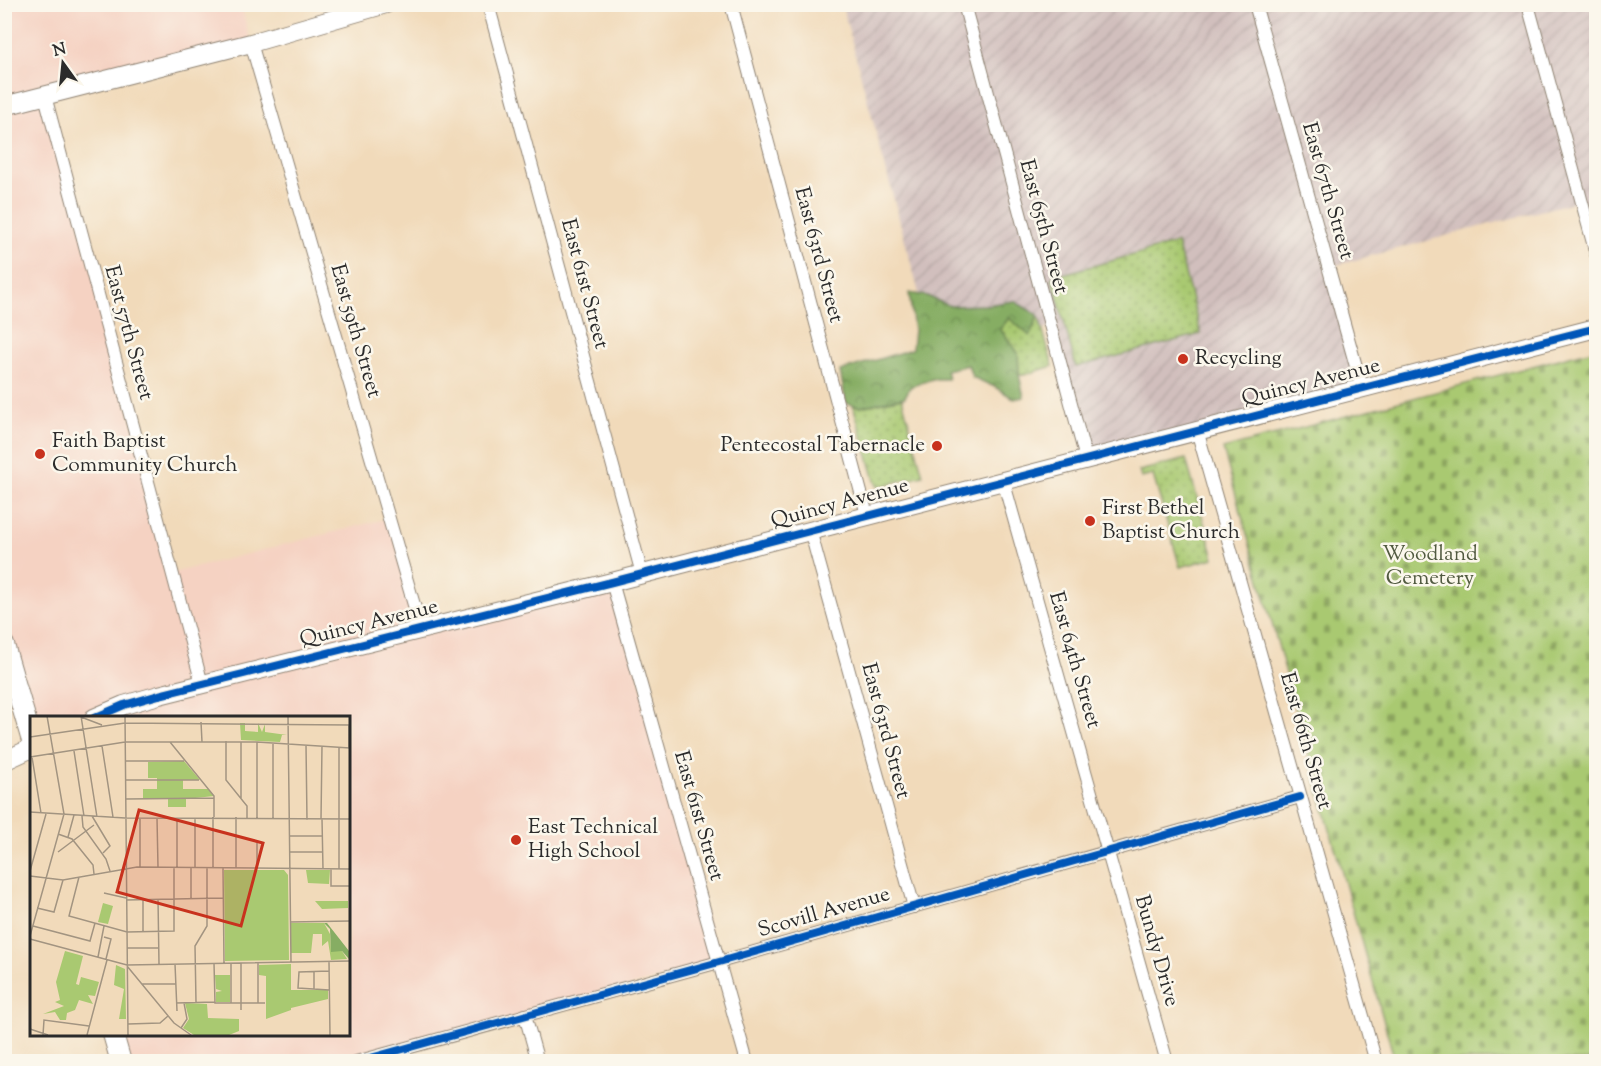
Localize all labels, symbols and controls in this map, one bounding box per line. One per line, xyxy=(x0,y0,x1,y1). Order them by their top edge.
north arrow xyxy=(33,33,93,93)
text: N xyxy=(51,38,69,64)
street label: East 67th Street xyxy=(1293,119,1361,263)
street label: East 65th Street xyxy=(1011,156,1075,298)
street label: East 63rd Street xyxy=(785,184,851,326)
street label: East 61st Street xyxy=(552,216,616,352)
street label: East 59th Street xyxy=(322,261,388,401)
street label: East 57th Street xyxy=(96,262,160,404)
place label: Recycling xyxy=(1195,344,1282,374)
street label: Quincy Avenue xyxy=(1239,351,1383,415)
marker: Recycling xyxy=(1176,352,1190,366)
place label: Faith Baptist Community Church xyxy=(52,427,238,481)
place label: Pentecostal Tabernacle xyxy=(721,431,925,461)
marker: Pentecostal Tabernacle xyxy=(930,439,944,453)
marker: Faith Baptist Community Church xyxy=(33,447,47,461)
street label: Quincy Avenue xyxy=(768,471,912,537)
place label: First Bethel Baptist Church xyxy=(1102,494,1240,548)
marker: First Bethel Baptist Church xyxy=(1083,514,1097,528)
park label: Woodland Cemetery xyxy=(1382,540,1478,594)
street label: East 64th Street xyxy=(1040,588,1108,732)
street label: Quincy Avenue xyxy=(297,592,441,656)
street label: East 63rd Street xyxy=(852,660,918,802)
street label: East 66th Street xyxy=(1271,669,1339,813)
inset map xyxy=(30,716,350,1036)
street label: East 61st Street xyxy=(665,748,731,884)
place label: East Technical High School xyxy=(528,813,658,867)
marker: East Technical High School xyxy=(509,833,523,847)
street label: Scovill Avenue xyxy=(754,880,894,946)
street label: Bundy Drive xyxy=(1126,892,1186,1010)

